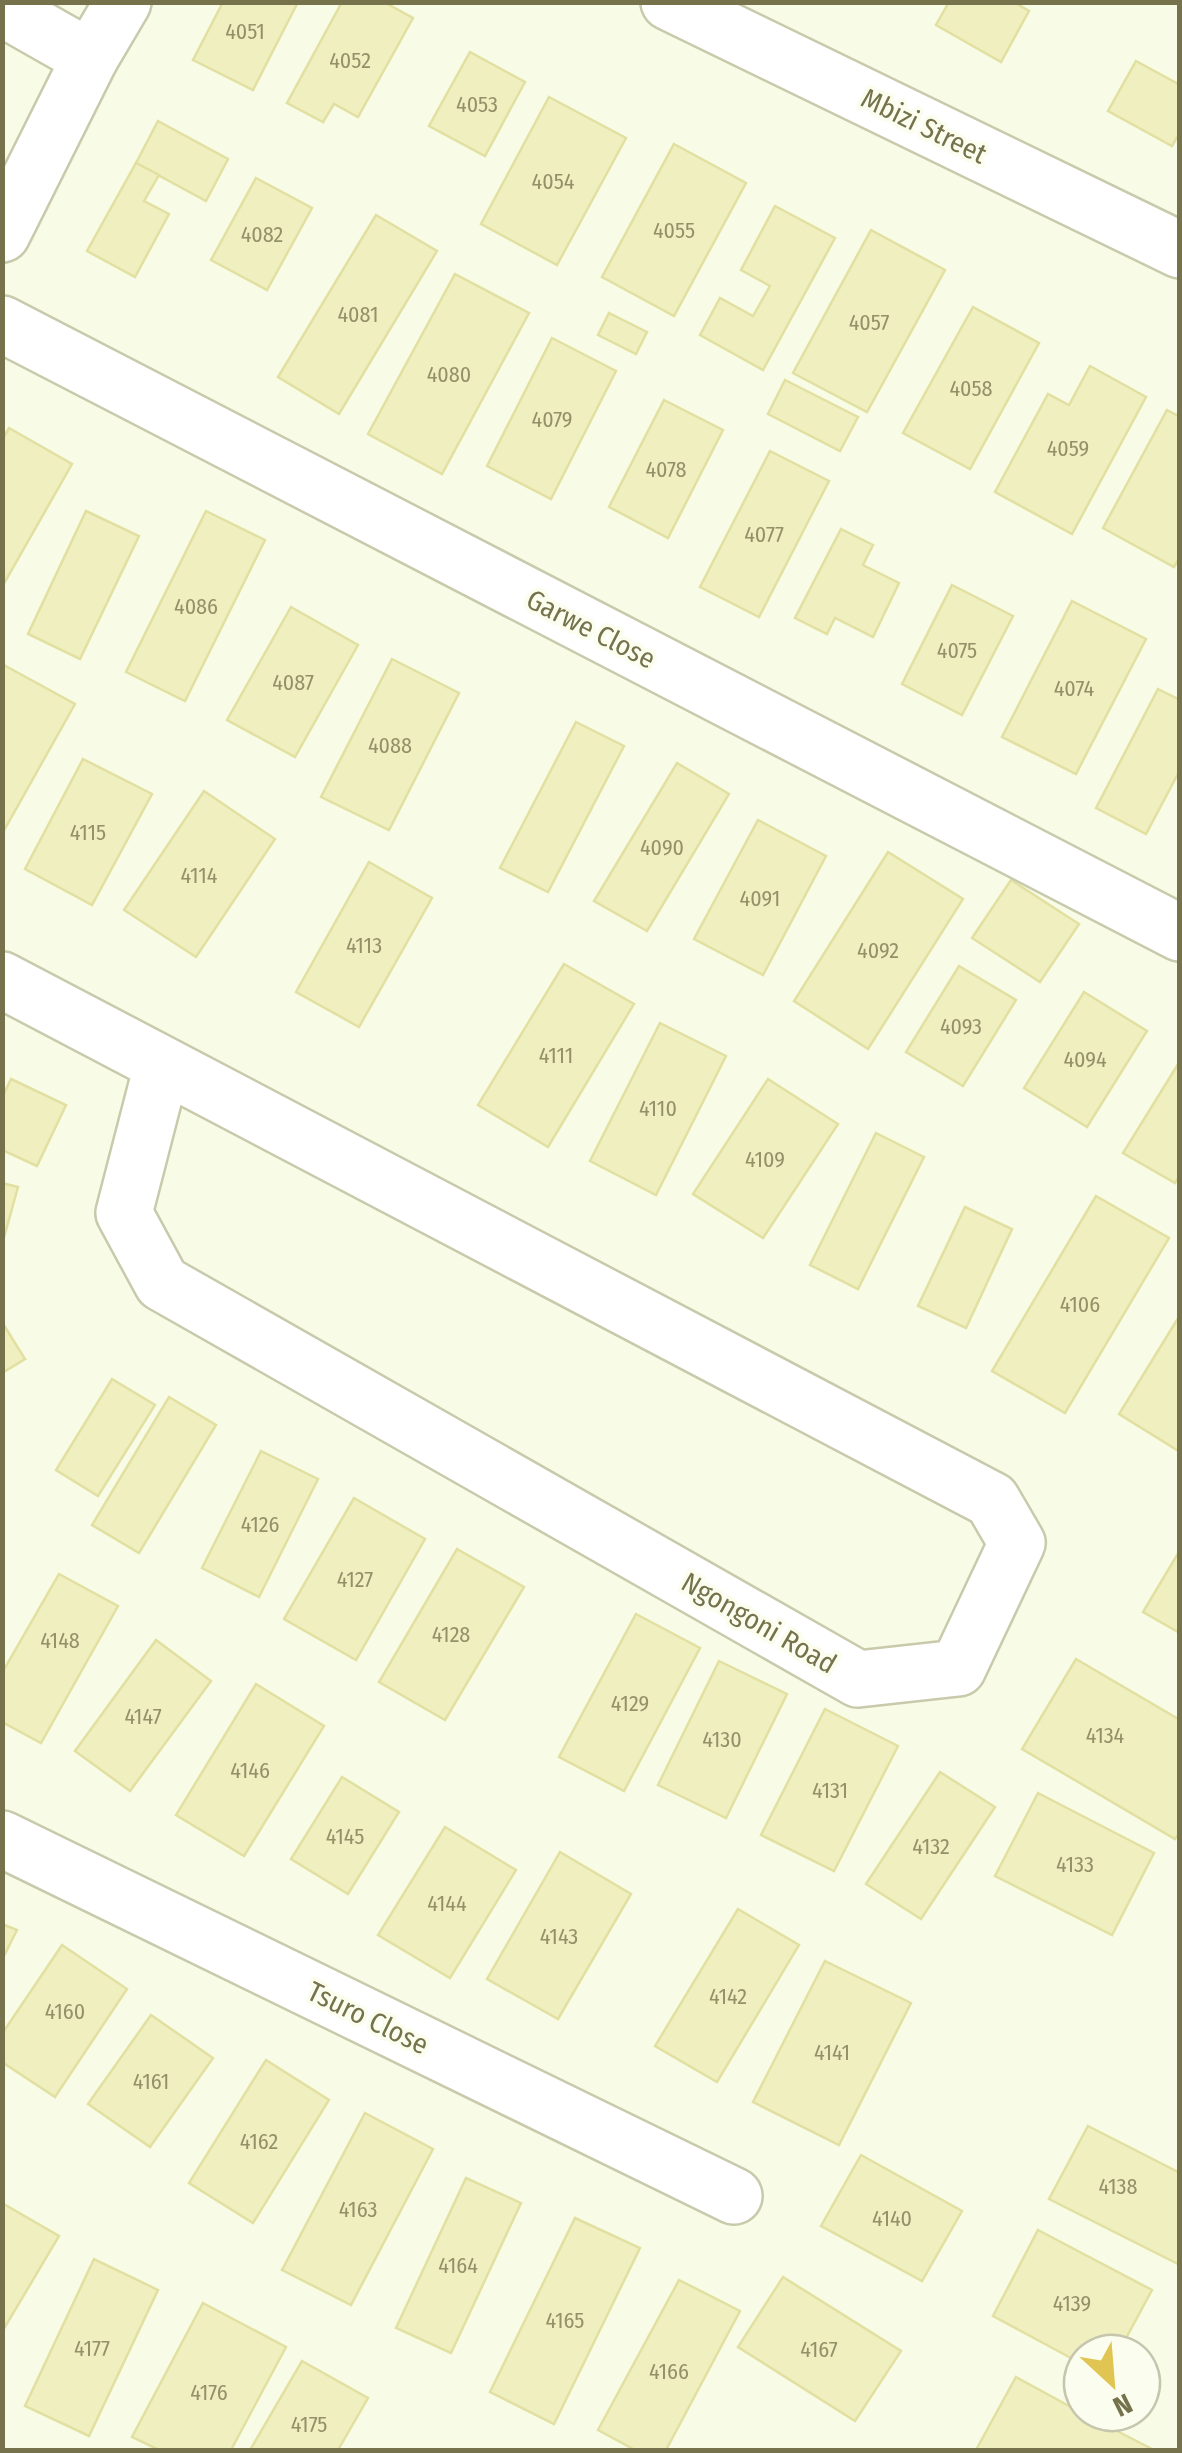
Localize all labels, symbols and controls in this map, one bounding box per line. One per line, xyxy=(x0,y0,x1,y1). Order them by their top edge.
house number: 4051 xyxy=(225,18,265,45)
house number: 4052 xyxy=(329,47,371,74)
street label: Mbizi Street xyxy=(856,81,993,171)
house number: 4053 xyxy=(456,91,498,118)
house number: 4054 xyxy=(532,168,575,195)
house number: 4055 xyxy=(653,217,695,244)
house number: 4082 xyxy=(241,221,283,248)
house number: 4081 xyxy=(337,301,379,328)
house number: 4057 xyxy=(849,309,889,336)
house number: 4080 xyxy=(427,361,471,388)
house number: 4058 xyxy=(949,375,993,402)
house number: 4079 xyxy=(532,406,573,433)
house number: 4059 xyxy=(1047,435,1089,462)
house number: 4078 xyxy=(645,456,687,483)
house number: 4077 xyxy=(744,521,784,548)
street label: Garwe Close xyxy=(521,583,661,675)
house number: 4086 xyxy=(174,593,218,620)
house number: 4075 xyxy=(937,637,977,664)
house number: 4087 xyxy=(272,669,314,696)
house number: 4074 xyxy=(1054,675,1095,702)
house number: 4088 xyxy=(368,732,412,759)
house number: 4115 xyxy=(70,819,106,846)
house number: 4090 xyxy=(640,834,684,861)
house number: 4114 xyxy=(181,862,218,889)
house number: 4091 xyxy=(740,885,780,912)
house number: 4113 xyxy=(346,932,382,959)
house number: 4092 xyxy=(857,937,899,964)
house number: 4093 xyxy=(940,1013,982,1040)
house number: 4111 xyxy=(539,1042,573,1069)
house number: 4094 xyxy=(1063,1046,1107,1073)
house number: 4110 xyxy=(639,1095,677,1122)
house number: 4109 xyxy=(745,1146,785,1173)
house number: 4106 xyxy=(1060,1291,1100,1318)
house number: 4126 xyxy=(241,1511,279,1538)
street label: Ngongoni Road xyxy=(676,1565,842,1681)
house number: 4127 xyxy=(337,1566,373,1593)
house number: 4128 xyxy=(432,1621,470,1648)
house number: 4148 xyxy=(40,1627,80,1654)
house number: 4129 xyxy=(611,1690,649,1717)
house number: 4147 xyxy=(124,1703,162,1730)
house number: 4134 xyxy=(1086,1722,1125,1749)
house number: 4130 xyxy=(702,1726,742,1753)
house number: 4146 xyxy=(230,1757,270,1784)
house number: 4131 xyxy=(812,1777,848,1804)
house number: 4145 xyxy=(326,1823,364,1850)
house number: 4132 xyxy=(912,1833,950,1860)
house number: 4133 xyxy=(1056,1851,1094,1878)
house number: 4144 xyxy=(427,1890,467,1917)
house number: 4143 xyxy=(540,1923,578,1950)
street label: Tsuro Close xyxy=(302,1975,434,2061)
house number: 4142 xyxy=(709,1983,747,2010)
house number: 4160 xyxy=(45,1998,85,2025)
house number: 4141 xyxy=(814,2039,850,2066)
house number: 4161 xyxy=(133,2068,169,2095)
house number: 4162 xyxy=(240,2128,278,2155)
house number: 4138 xyxy=(1099,2173,1137,2200)
house number: 4163 xyxy=(339,2196,377,2223)
house number: 4140 xyxy=(872,2205,912,2232)
house number: 4164 xyxy=(438,2252,478,2279)
house number: 4139 xyxy=(1053,2290,1091,2317)
house number: 4165 xyxy=(546,2307,584,2334)
north arrow xyxy=(1062,2333,1162,2433)
house number: 4177 xyxy=(74,2335,110,2362)
house number: 4167 xyxy=(800,2336,838,2363)
house number: 4166 xyxy=(649,2358,689,2385)
house number: 4176 xyxy=(190,2379,228,2406)
text: N xyxy=(1108,2387,1138,2424)
house number: 4175 xyxy=(291,2411,327,2438)

